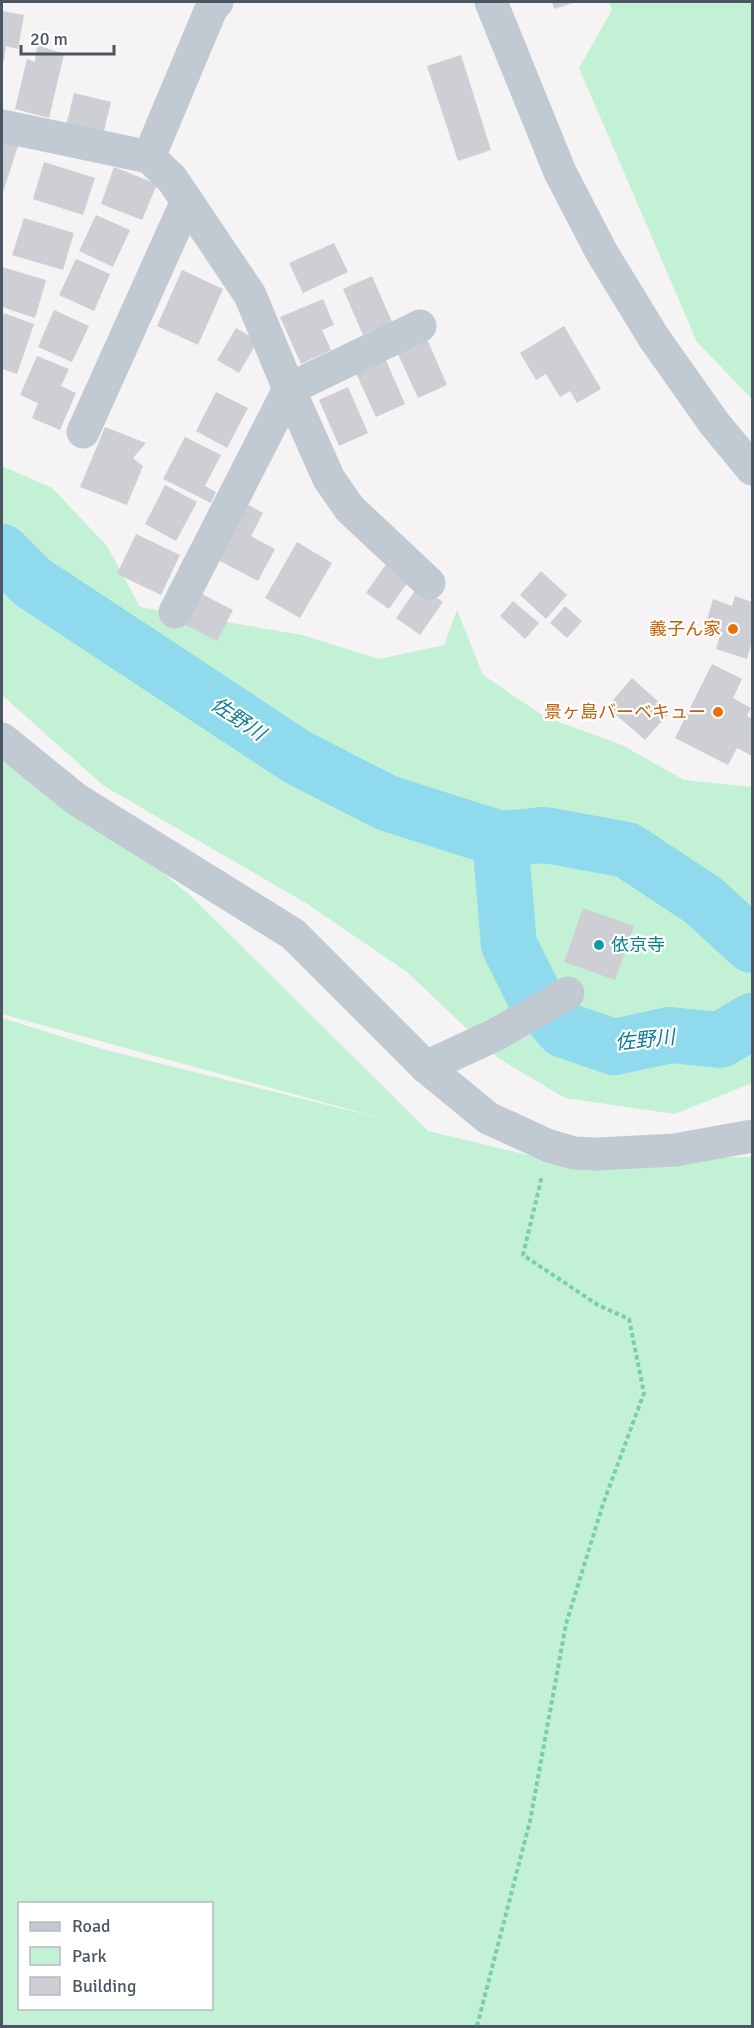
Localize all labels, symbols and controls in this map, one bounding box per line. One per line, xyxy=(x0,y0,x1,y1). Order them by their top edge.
scale bar xyxy=(21,18,114,56)
text: 20 m xyxy=(30,28,68,50)
place label: 義子ん家 xyxy=(649,618,721,640)
marker: 義子ん家 xyxy=(726,622,740,636)
water label: 佐野川 xyxy=(206,692,272,747)
place label: 景ヶ島バーベキュー xyxy=(544,701,706,723)
marker: 景ヶ島バーベキュー xyxy=(711,705,725,719)
place label: 依京寺 xyxy=(611,934,665,956)
marker: 依京寺 xyxy=(592,938,606,952)
water label: 佐野川 xyxy=(614,1024,678,1056)
legend xyxy=(18,1902,213,2010)
text: Road xyxy=(72,1915,111,1937)
text: Park xyxy=(72,1945,107,1967)
text: Building xyxy=(72,1975,136,1997)

